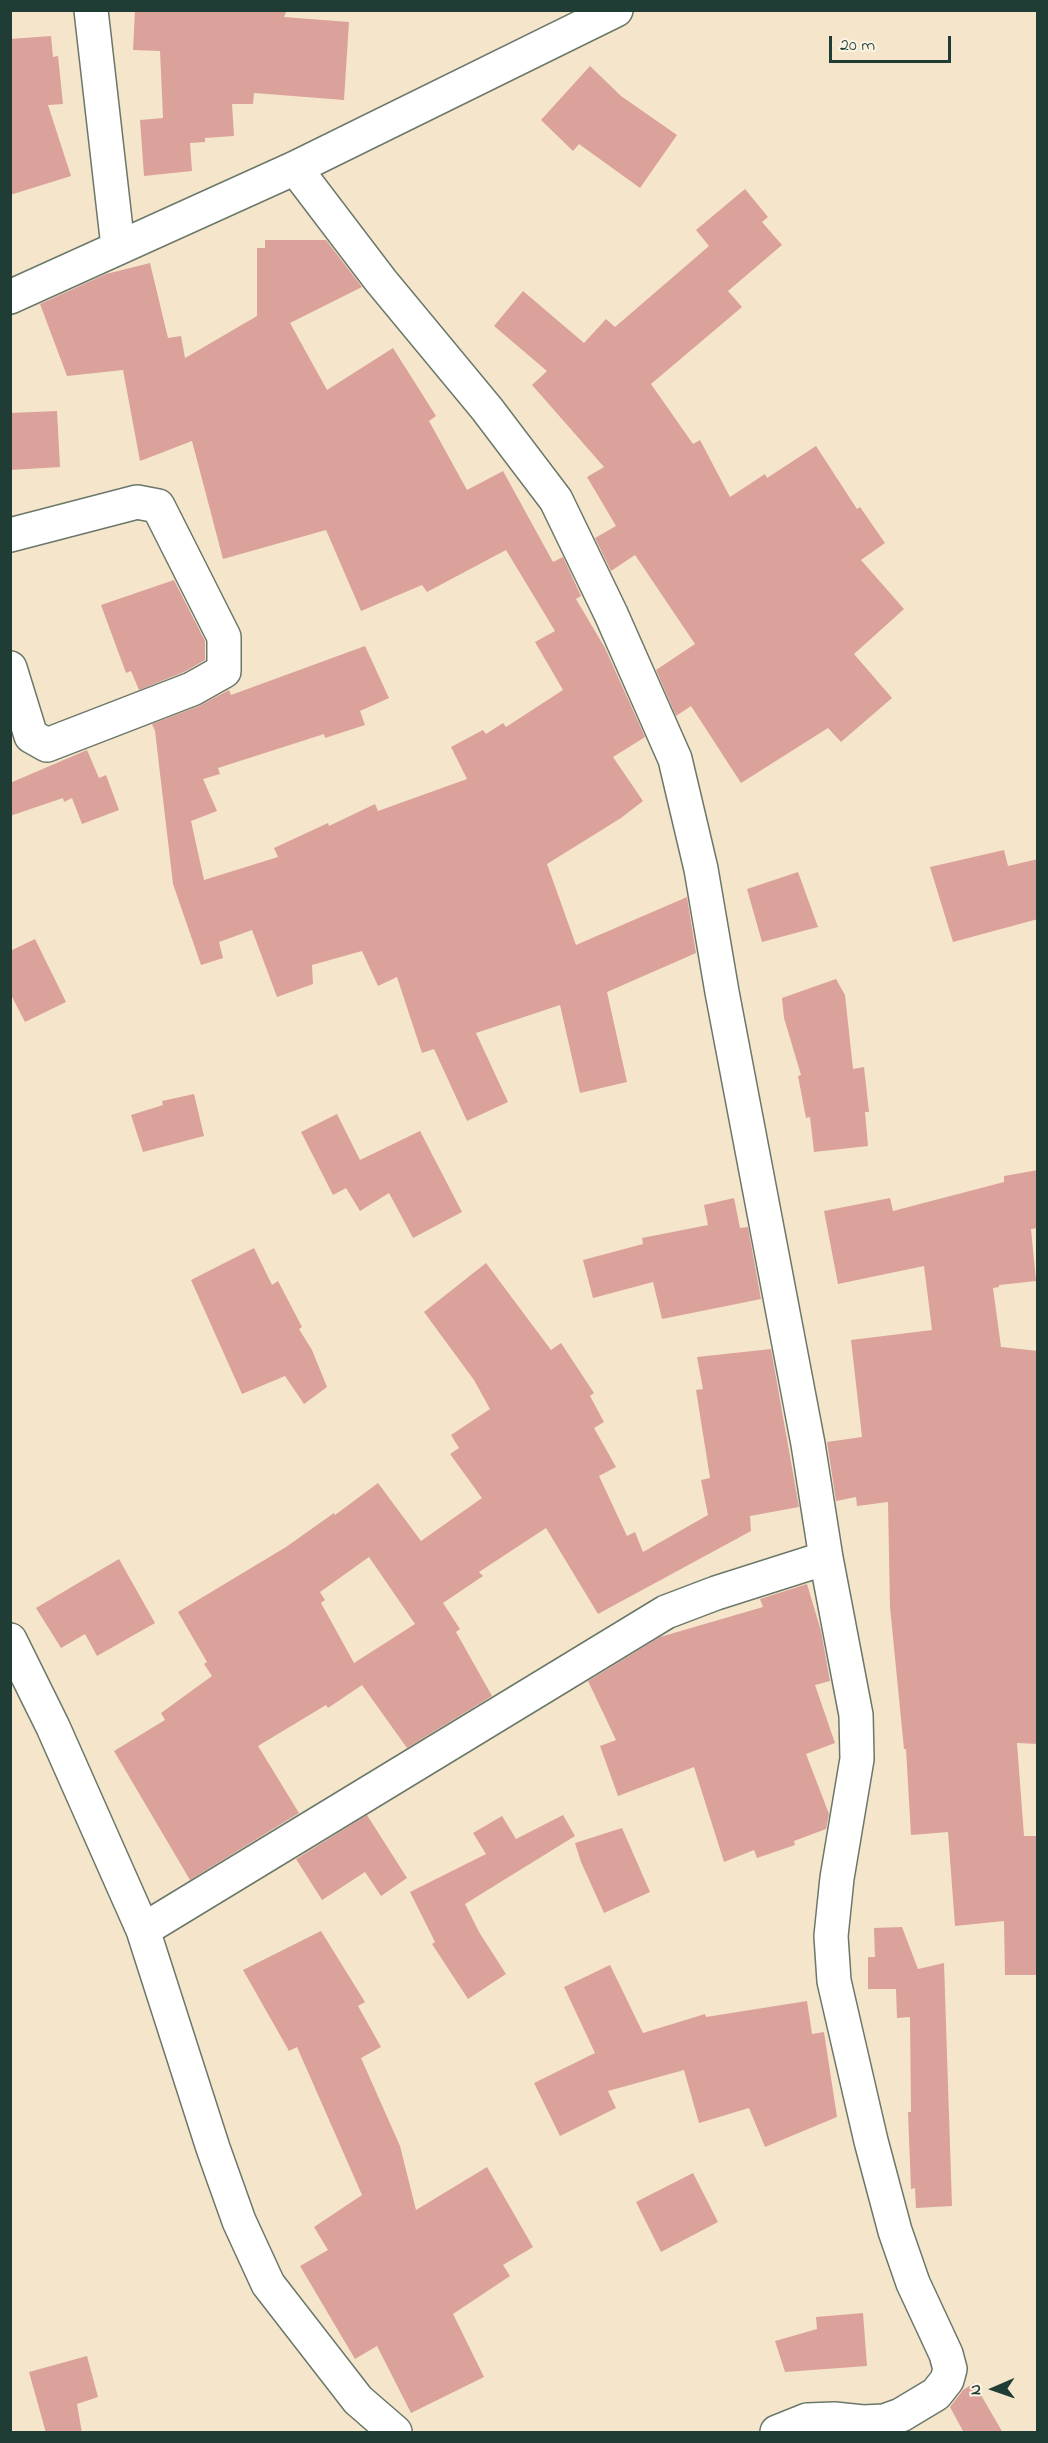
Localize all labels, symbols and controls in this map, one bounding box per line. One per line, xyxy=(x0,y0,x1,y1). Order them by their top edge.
scale bar xyxy=(832,24,954,62)
text: 20 m xyxy=(840,33,875,59)
north arrow xyxy=(964,2359,1024,2419)
text: N xyxy=(964,2384,988,2395)

